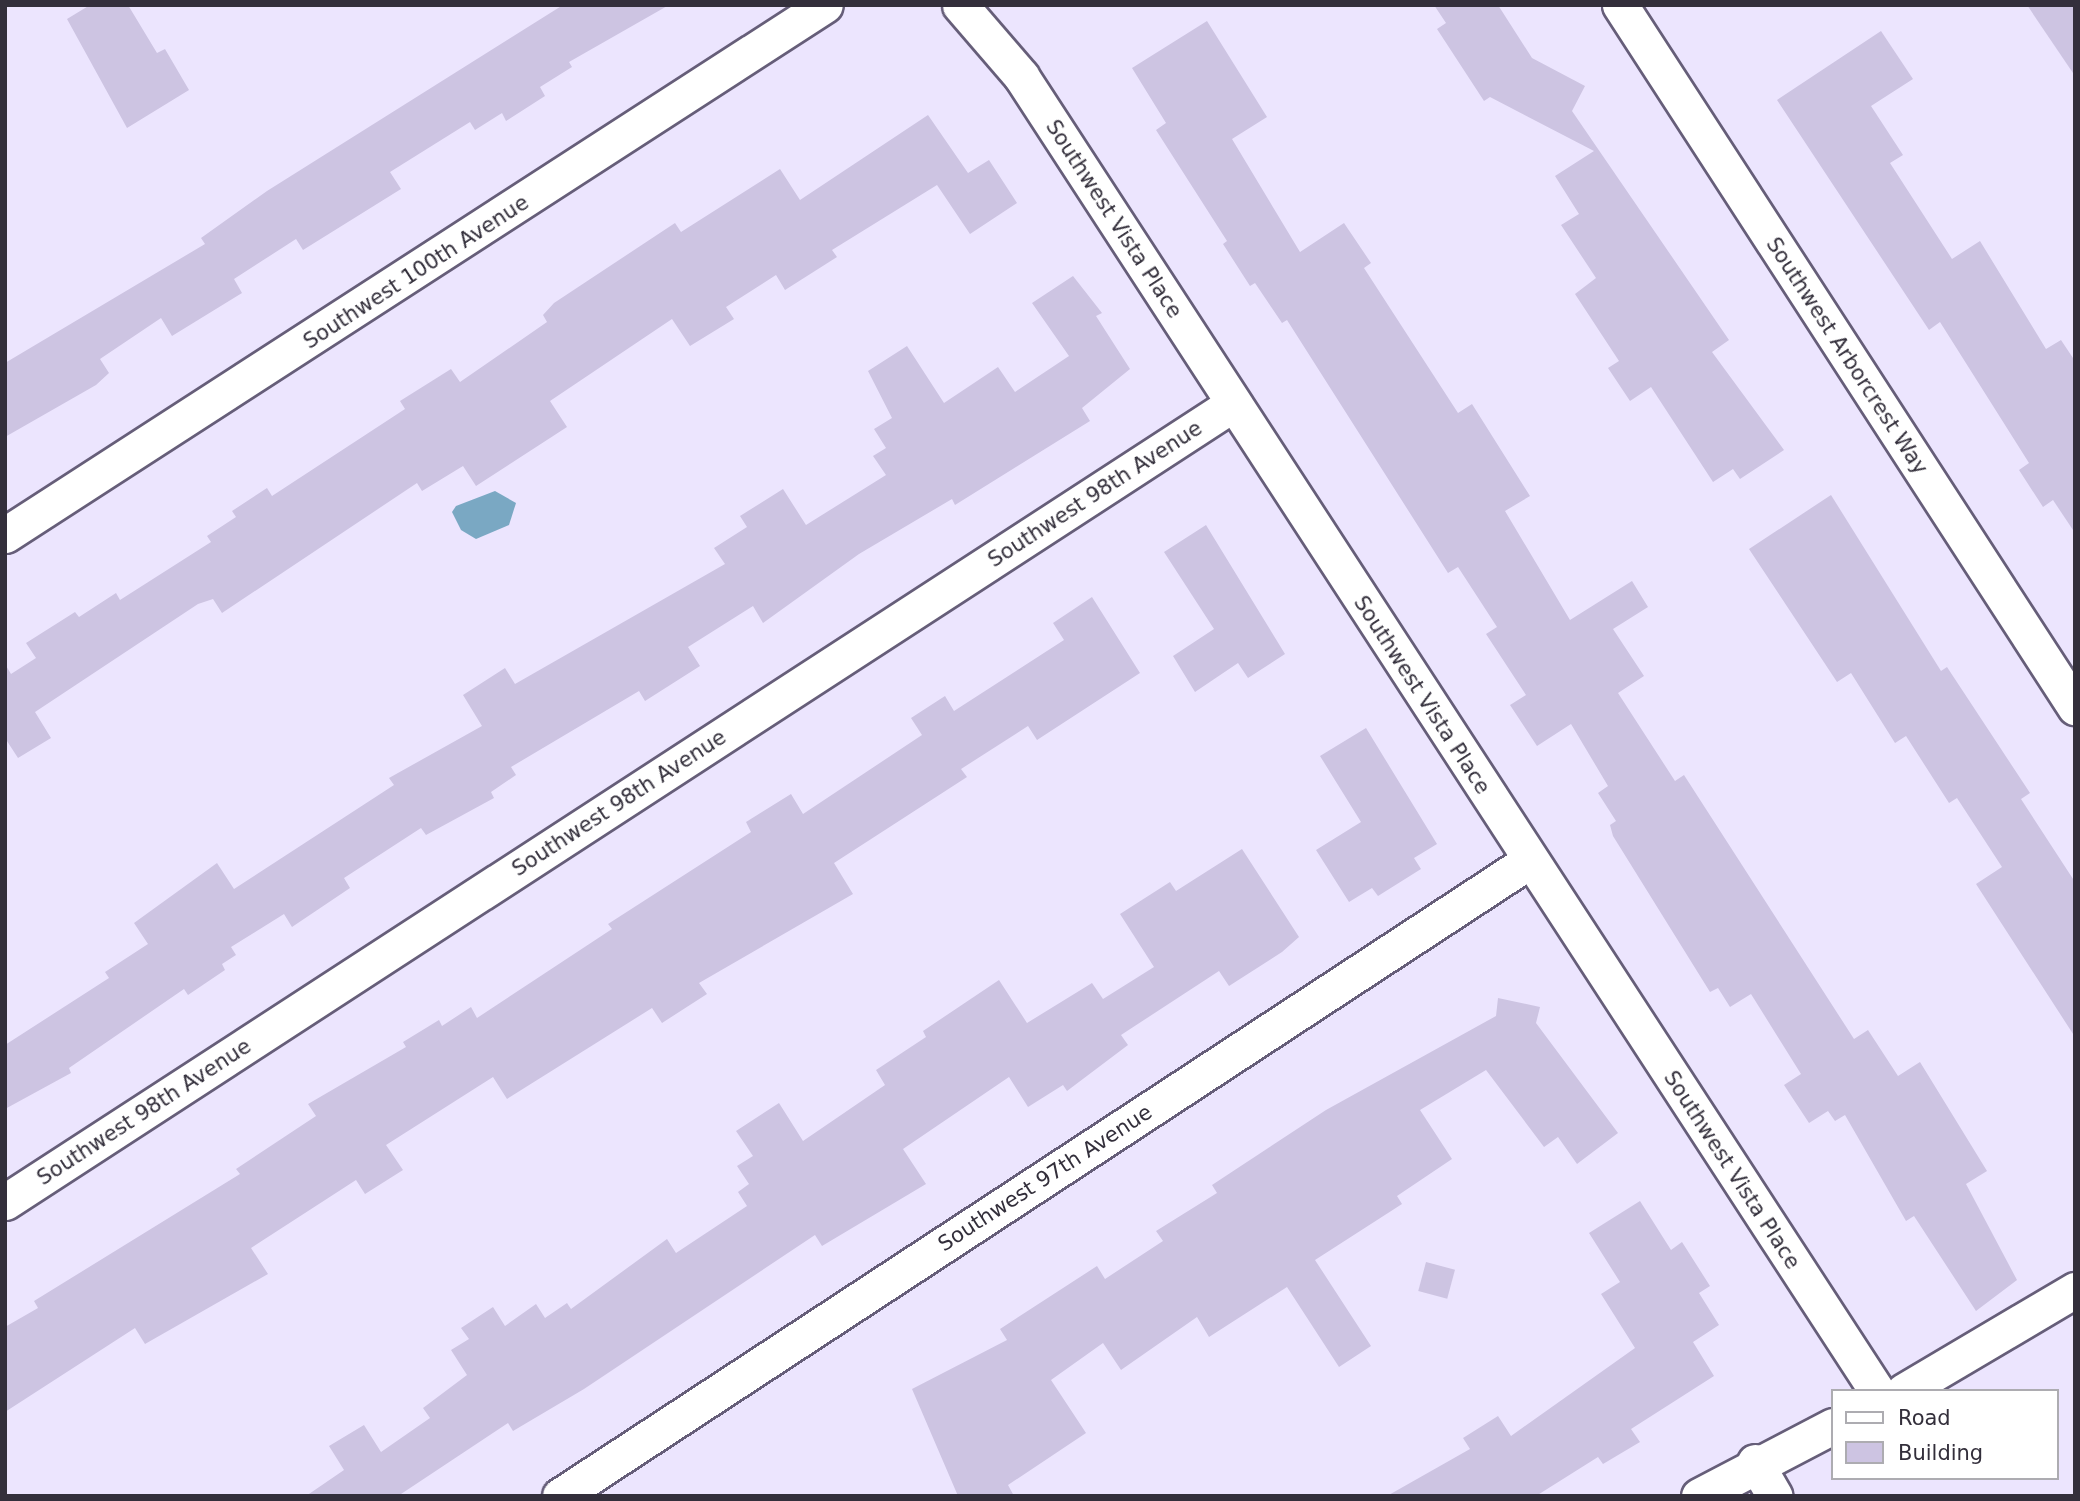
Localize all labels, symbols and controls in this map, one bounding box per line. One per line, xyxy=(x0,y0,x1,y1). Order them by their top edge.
street label: Southwest Vista Place xyxy=(1040,115,1188,323)
street label: Southwest 100th Avenue xyxy=(299,190,533,354)
street label: Southwest Arborcrest Way xyxy=(1761,233,1933,479)
street label: Southwest 98th Avenue xyxy=(983,415,1207,573)
street label: Southwest Vista Place xyxy=(1348,591,1496,799)
street label: Southwest 98th Avenue xyxy=(507,724,731,882)
street label: Southwest 98th Avenue xyxy=(32,1033,256,1191)
street label: Southwest Vista Place xyxy=(1658,1066,1806,1274)
street label: Southwest 97th Avenue xyxy=(933,1099,1157,1257)
legend xyxy=(1832,1389,2059,1480)
text: Road xyxy=(1898,1406,1951,1430)
text: Building xyxy=(1898,1441,1983,1465)

